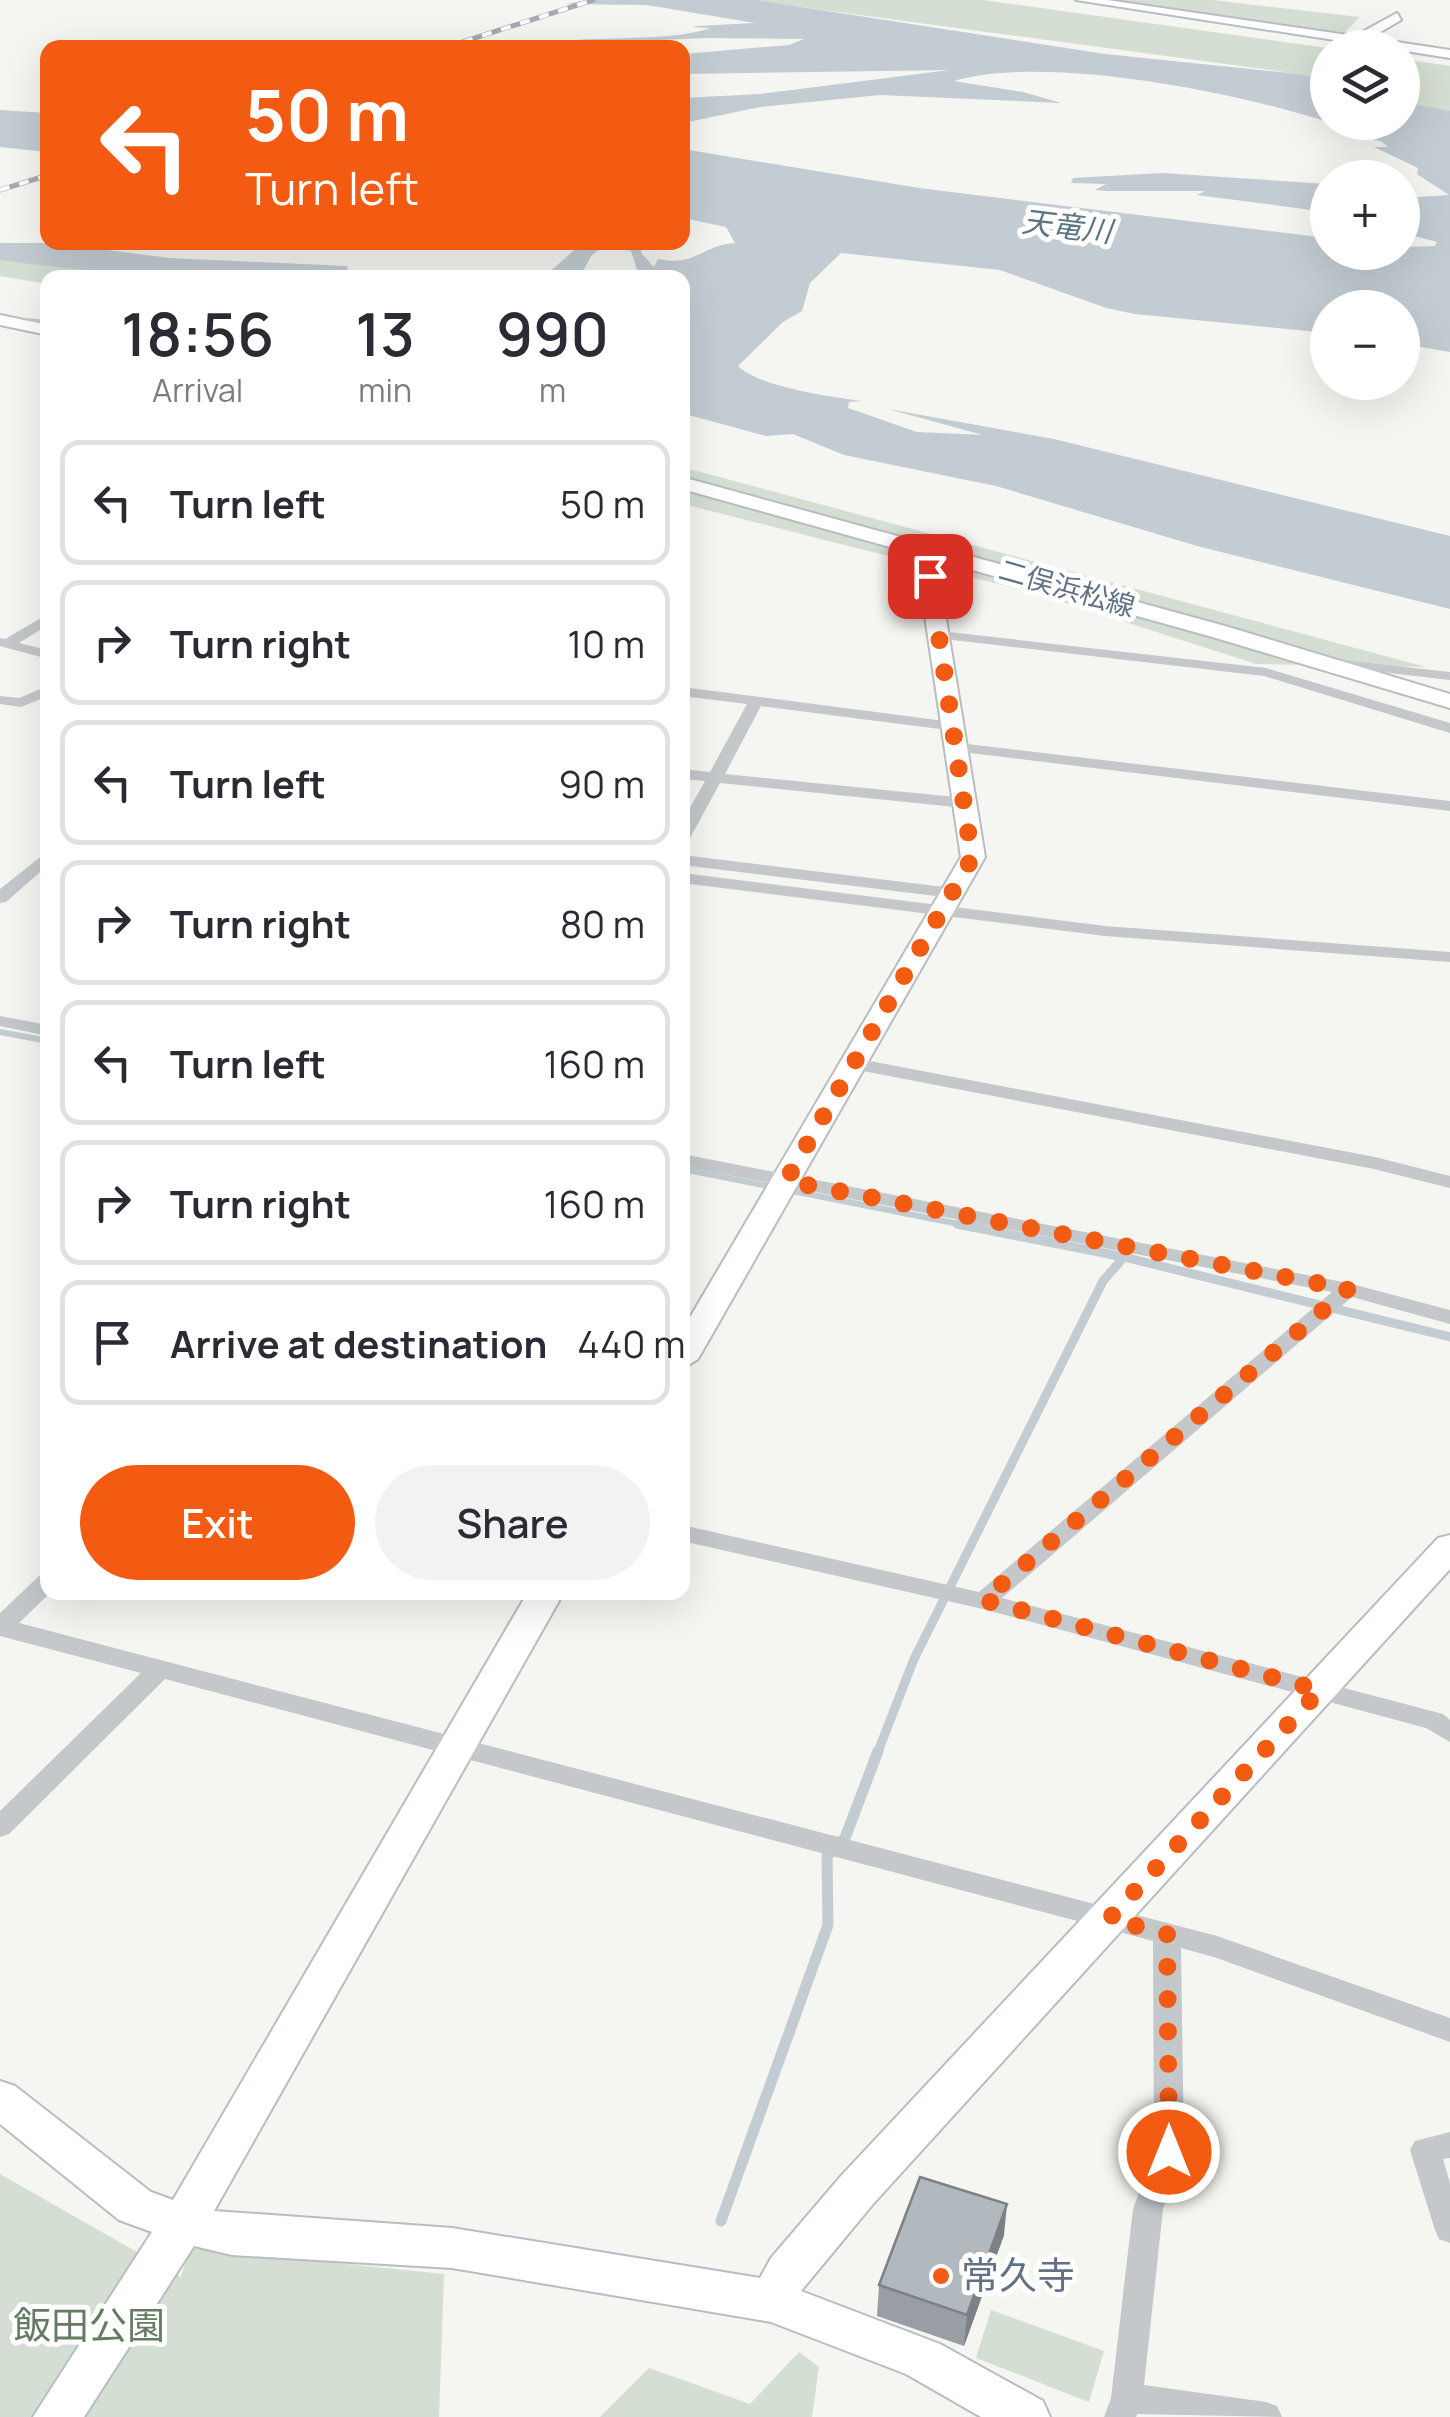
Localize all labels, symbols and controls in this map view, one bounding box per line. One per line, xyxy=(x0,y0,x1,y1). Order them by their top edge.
map controls xyxy=(1310,30,1420,400)
button: layers xyxy=(1310,30,1420,140)
text: 50 m xyxy=(245,66,409,162)
icon: left xyxy=(80,80,210,210)
text: Turn left xyxy=(245,157,419,219)
button: + xyxy=(1310,160,1420,270)
water label: 天竜川 xyxy=(1020,200,1117,252)
button: − xyxy=(1310,290,1420,400)
text: 18:56 xyxy=(121,292,274,374)
text: 13 xyxy=(355,292,415,374)
text: 990 xyxy=(496,292,609,374)
text: Arrival xyxy=(152,368,243,412)
text: min xyxy=(358,368,412,412)
text: m xyxy=(539,368,566,412)
icon: left xyxy=(85,475,140,530)
text: Turn left xyxy=(170,477,326,529)
text: 50 m xyxy=(560,477,645,529)
pin xyxy=(888,534,973,619)
icon: arrive xyxy=(903,549,958,604)
street label: 二俣浜松線 xyxy=(995,549,1140,625)
icon: right xyxy=(85,615,140,670)
text: Turn right xyxy=(170,617,351,669)
text: 10 m xyxy=(567,617,645,669)
icon: left xyxy=(85,755,140,810)
text: Turn left xyxy=(170,757,326,809)
text: 90 m xyxy=(558,757,645,809)
icon: right xyxy=(85,895,140,950)
text: Turn right xyxy=(170,897,351,949)
text: 80 m xyxy=(560,897,645,949)
icon: left xyxy=(85,1035,140,1090)
text: Turn left xyxy=(170,1037,326,1089)
text: 160 m xyxy=(544,1037,645,1089)
icon: right xyxy=(85,1175,140,1230)
text: Turn right xyxy=(170,1177,351,1229)
text: 160 m xyxy=(544,1177,645,1229)
icon: arrive xyxy=(85,1315,140,1370)
text: Arrive at destination xyxy=(170,1317,547,1369)
text: 440 m xyxy=(577,1317,685,1369)
button: Exit xyxy=(80,1465,355,1580)
button: Share xyxy=(375,1465,650,1580)
position arrow xyxy=(1117,2100,1221,2204)
place label: 常久寺 xyxy=(961,2248,1075,2300)
marker: 常久寺 xyxy=(930,2265,952,2287)
park label: 飯田公園 xyxy=(13,2298,165,2350)

